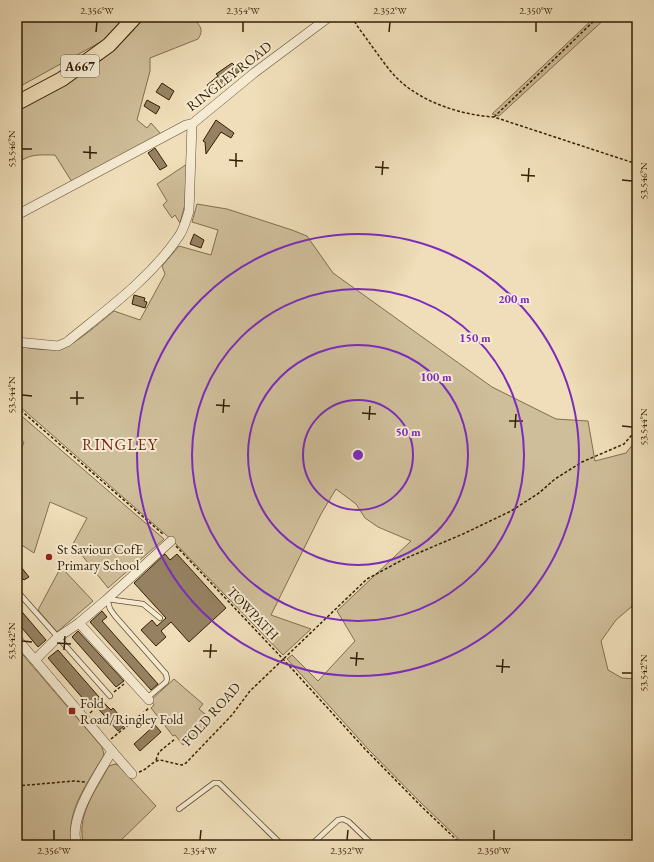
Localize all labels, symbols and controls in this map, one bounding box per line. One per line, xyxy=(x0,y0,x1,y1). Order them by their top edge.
text: 2.356°W xyxy=(80,4,115,17)
text: 2.354°W xyxy=(226,4,261,17)
text: 2.352°W xyxy=(373,4,408,17)
text: 2.350°W xyxy=(519,4,554,17)
street label: RINGLEY ROAD xyxy=(183,37,276,115)
road number: A667 xyxy=(61,55,99,77)
text: 53.546°N xyxy=(5,130,18,168)
text: 53.546°N xyxy=(637,162,650,200)
text: 200 m xyxy=(498,291,530,307)
text: 150 m xyxy=(459,330,491,346)
text: 100 m xyxy=(420,369,452,385)
text: 53.544°N xyxy=(5,376,18,414)
text: 53.544°N xyxy=(637,408,650,446)
text: 50 m xyxy=(395,424,421,440)
district label: RINGLEY xyxy=(82,434,158,455)
centre of rings xyxy=(351,448,365,462)
place label: St Saviour CofE Primary School xyxy=(57,540,143,574)
marker: St Saviour CofE Primary School xyxy=(44,552,54,562)
street label: TOWPATH xyxy=(223,582,283,644)
text: 53.542°N xyxy=(5,622,18,660)
text: 53.542°N xyxy=(637,654,650,692)
street label: FOLD ROAD xyxy=(178,678,245,750)
place label: Fold Road/Ringley Fold xyxy=(80,694,184,728)
marker: Fold Road/Ringley Fold xyxy=(67,706,77,716)
text: 2.356°W xyxy=(37,844,72,857)
text: 2.354°W xyxy=(183,844,218,857)
text: 2.352°W xyxy=(330,844,365,857)
text: 2.350°W xyxy=(477,844,512,857)

